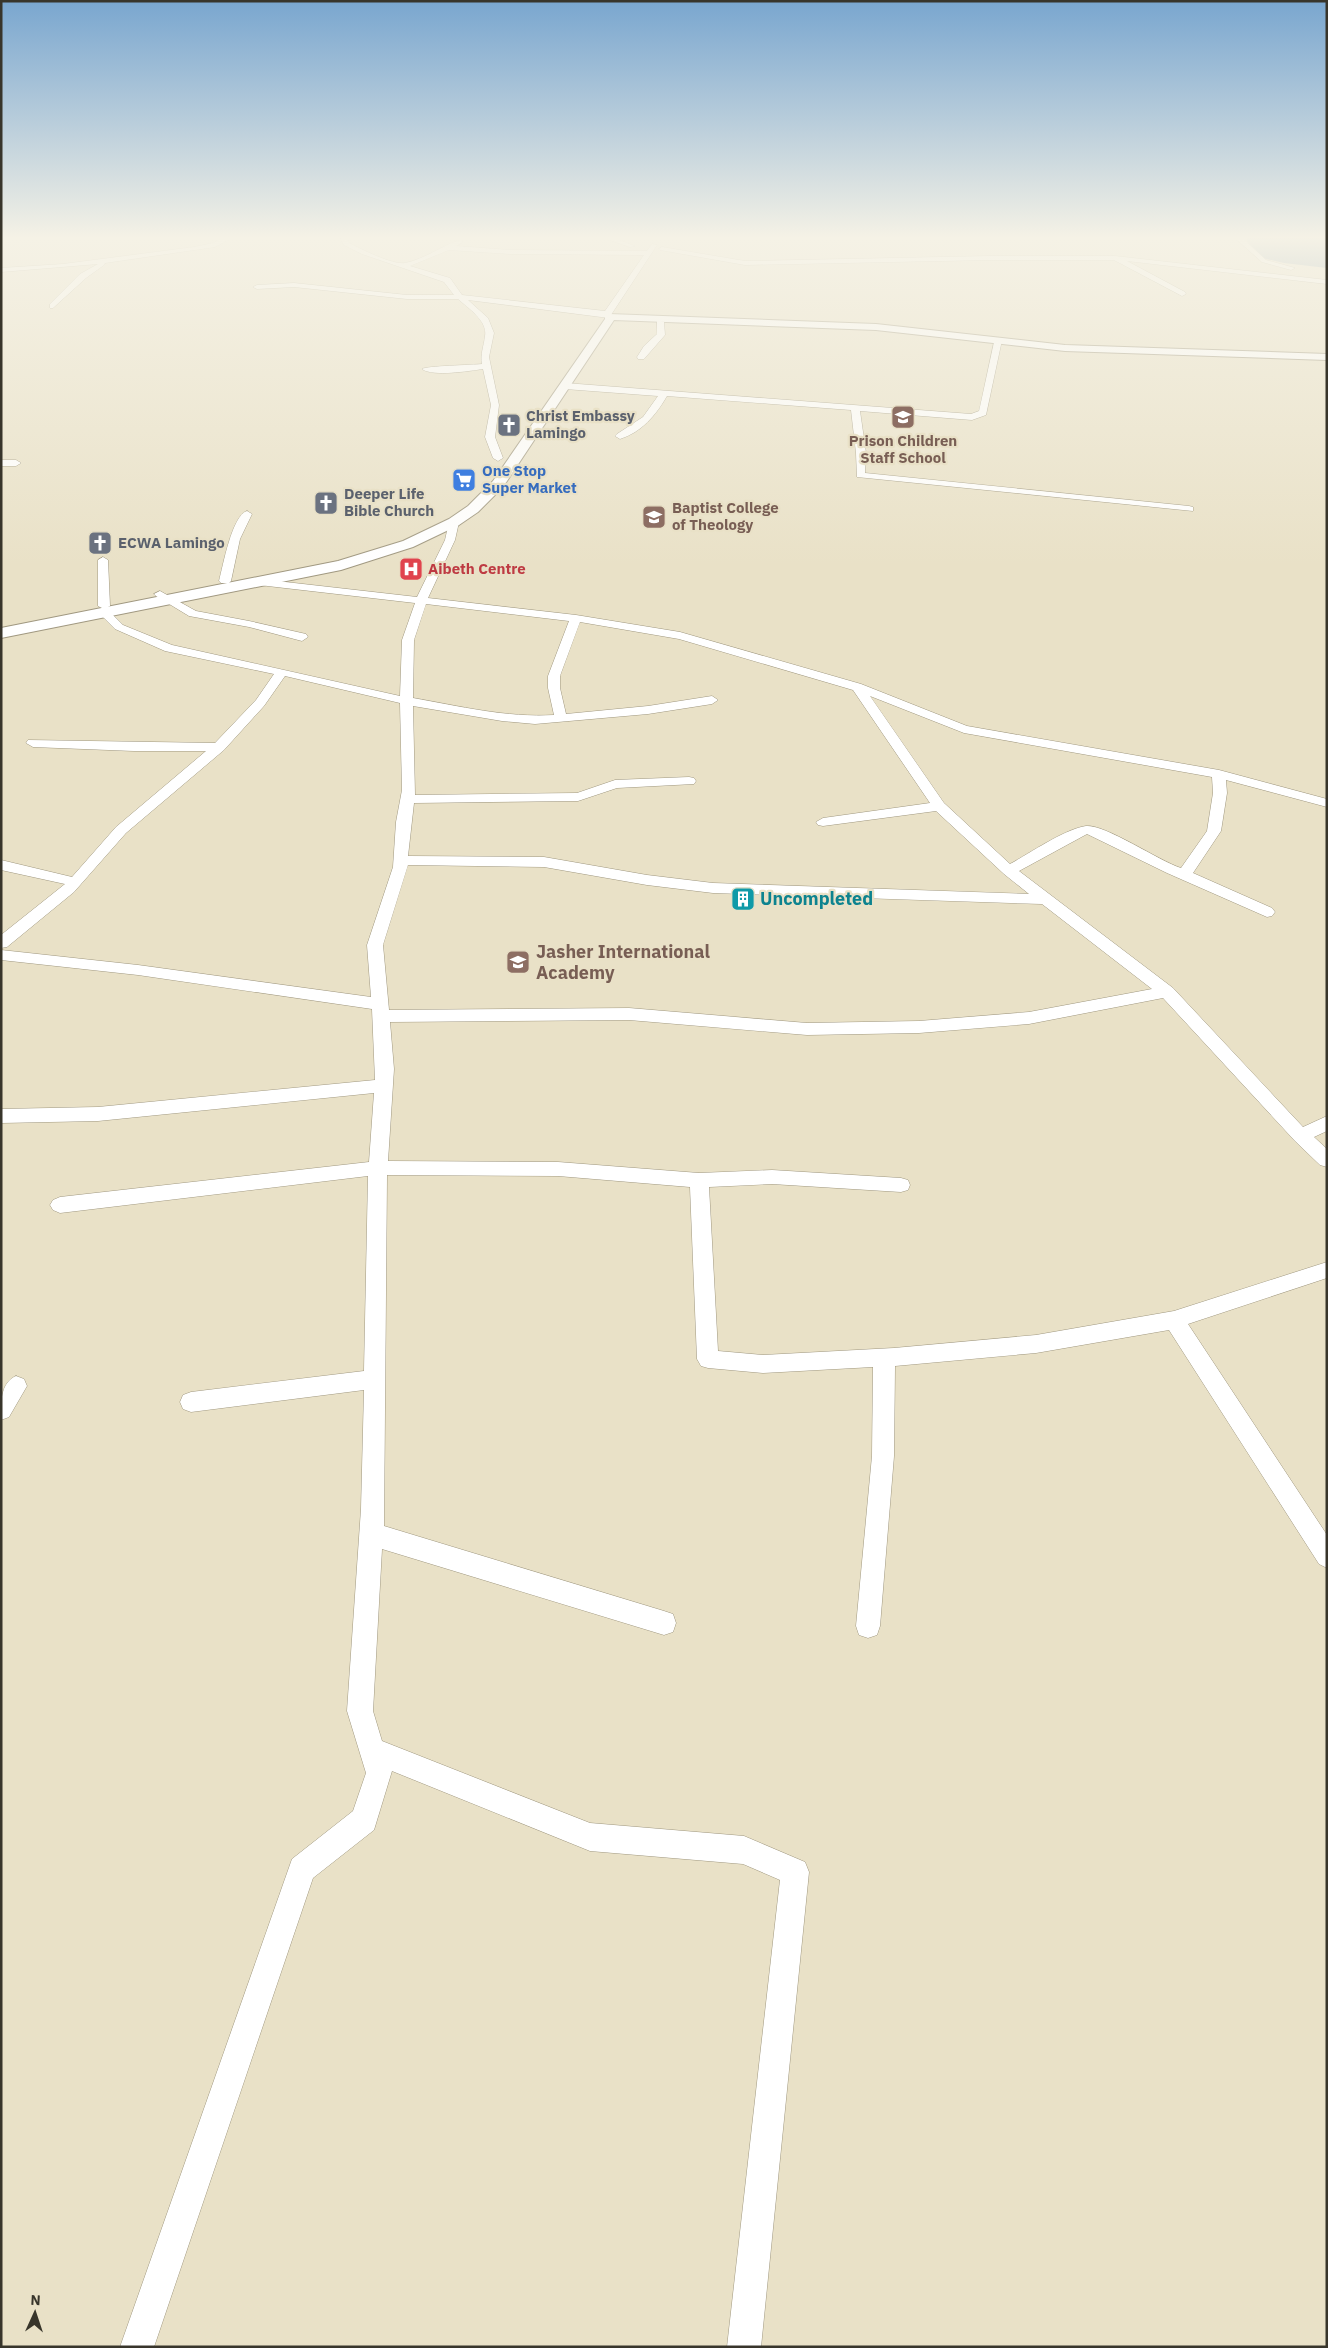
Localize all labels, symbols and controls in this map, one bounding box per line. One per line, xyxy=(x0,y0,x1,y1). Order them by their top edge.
school or university icon: Prison Children Staff School xyxy=(890,404,916,430)
place label: Christ Embassy Lamingo xyxy=(526,406,635,442)
church icon: Christ Embassy Lamingo xyxy=(496,412,522,438)
place label: Prison Children Staff School xyxy=(849,431,957,467)
place label: One Stop Super Market xyxy=(482,461,577,497)
supermarket icon: One Stop Super Market xyxy=(451,467,477,493)
place label: Deeper Life Bible Church xyxy=(344,484,434,520)
church icon: Deeper Life Bible Church xyxy=(313,490,339,516)
place label: Baptist College of Theology xyxy=(672,498,779,534)
school or university icon: Baptist College of Theology xyxy=(641,504,667,530)
church icon: ECWA Lamingo xyxy=(87,530,113,556)
place label: ECWA Lamingo xyxy=(118,533,225,552)
hospital icon: Aibeth Centre xyxy=(398,556,424,582)
place label: Aibeth Centre xyxy=(428,559,526,578)
building icon: Uncompleted xyxy=(730,886,756,912)
place label: Uncompleted xyxy=(760,887,873,910)
place label: Jasher International Academy xyxy=(536,940,710,984)
school or university icon: Jasher International Academy xyxy=(505,949,531,975)
north arrow xyxy=(10,2288,60,2338)
text: N xyxy=(30,2291,41,2309)

